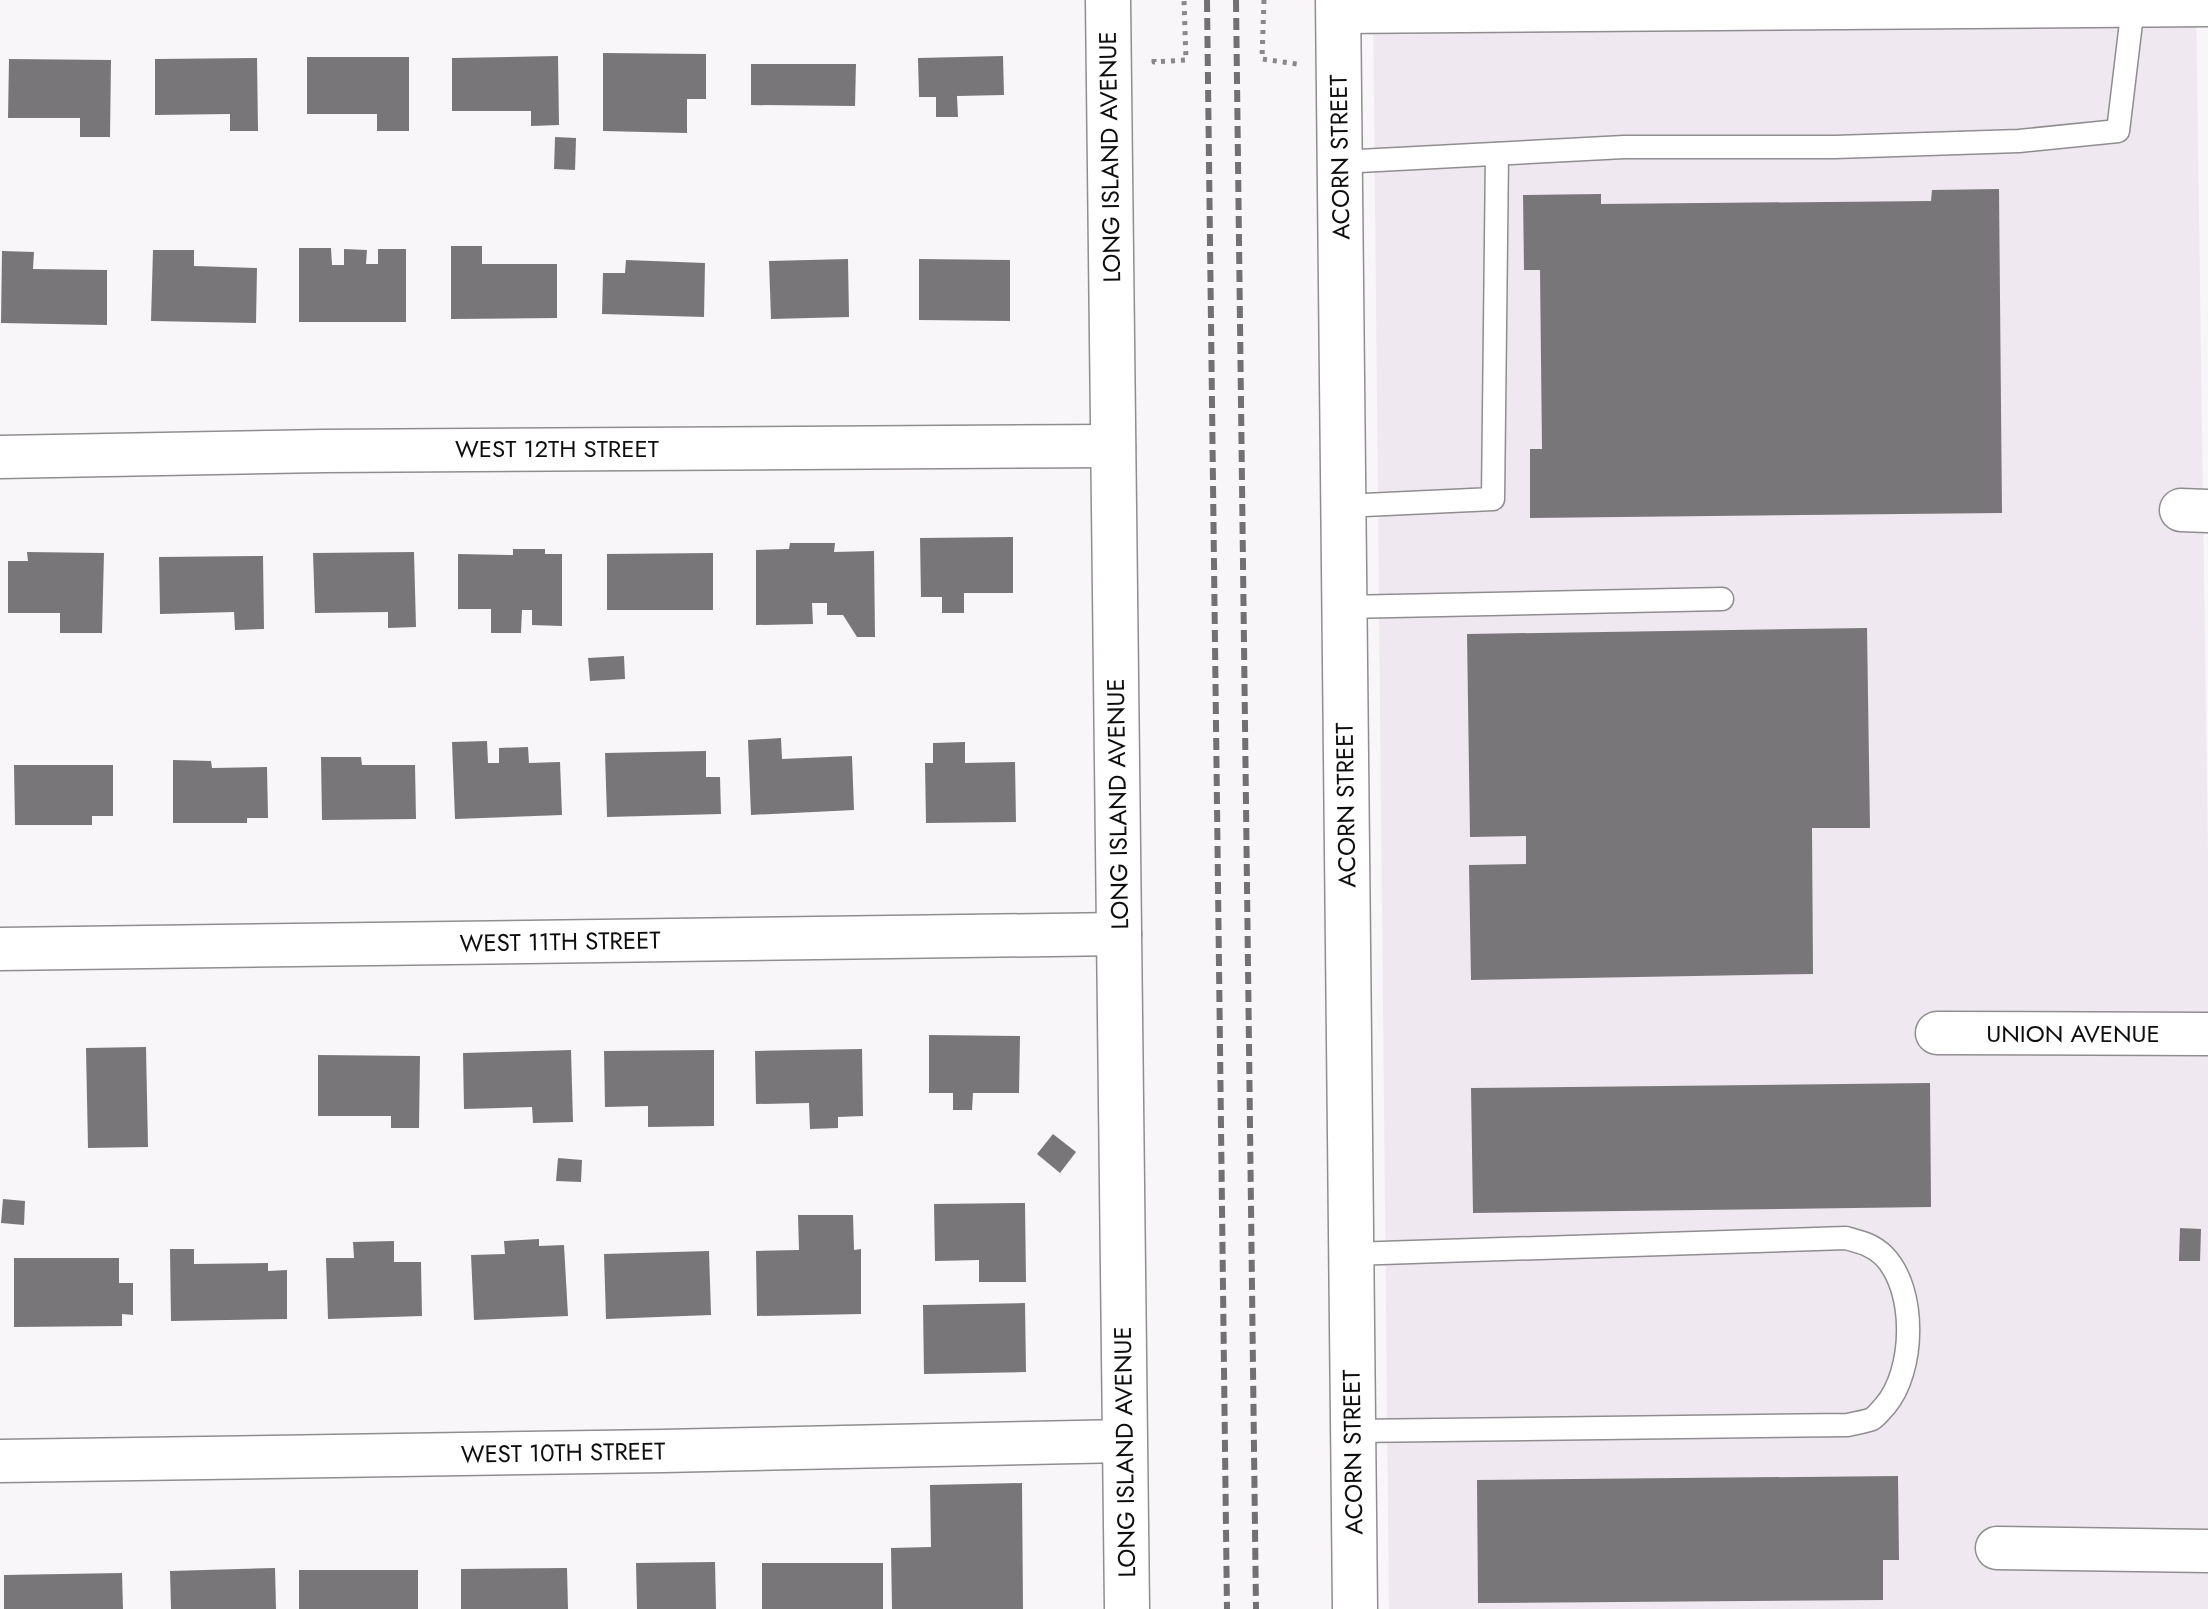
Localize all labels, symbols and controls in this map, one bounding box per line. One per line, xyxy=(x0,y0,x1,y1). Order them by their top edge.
street label: LONG ISLAND AVENUE xyxy=(1090,31,1129,283)
street label: ACORN STREET xyxy=(1321,74,1358,240)
street label: WEST 12TH STREET xyxy=(455,431,659,466)
street label: LONG ISLAND AVENUE xyxy=(1098,678,1137,930)
street label: ACORN STREET xyxy=(1327,722,1364,888)
street label: WEST 11TH STREET xyxy=(459,922,661,961)
street label: UNION AVENUE xyxy=(1986,1016,2160,1051)
street label: LONG ISLAND AVENUE xyxy=(1105,1326,1144,1578)
street label: ACORN STREET xyxy=(1334,1369,1371,1535)
street label: WEST 10TH STREET xyxy=(460,1433,666,1472)

